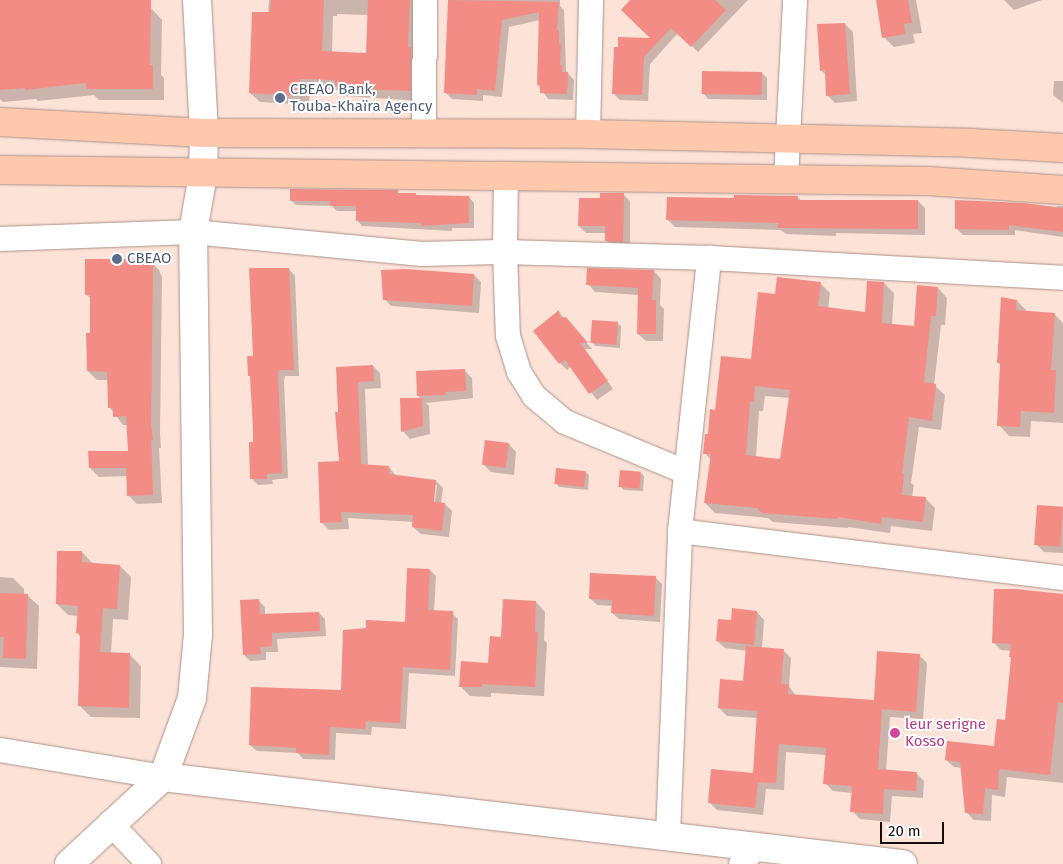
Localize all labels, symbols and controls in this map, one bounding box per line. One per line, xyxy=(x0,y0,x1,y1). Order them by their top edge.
place label: CBEAO Bank, Touba-Khaïra Agency xyxy=(290,80,432,115)
marker: CBEAO Bank, Touba-Khaïra Agency xyxy=(274,92,286,104)
place label: CBEAO xyxy=(127,250,171,268)
marker: CBEAO xyxy=(111,253,123,265)
place label: leur serigne Kosso xyxy=(905,715,986,750)
marker: leur serigne Kosso xyxy=(889,727,901,739)
scale bar xyxy=(883,812,947,844)
text: 20 m xyxy=(888,822,921,840)

